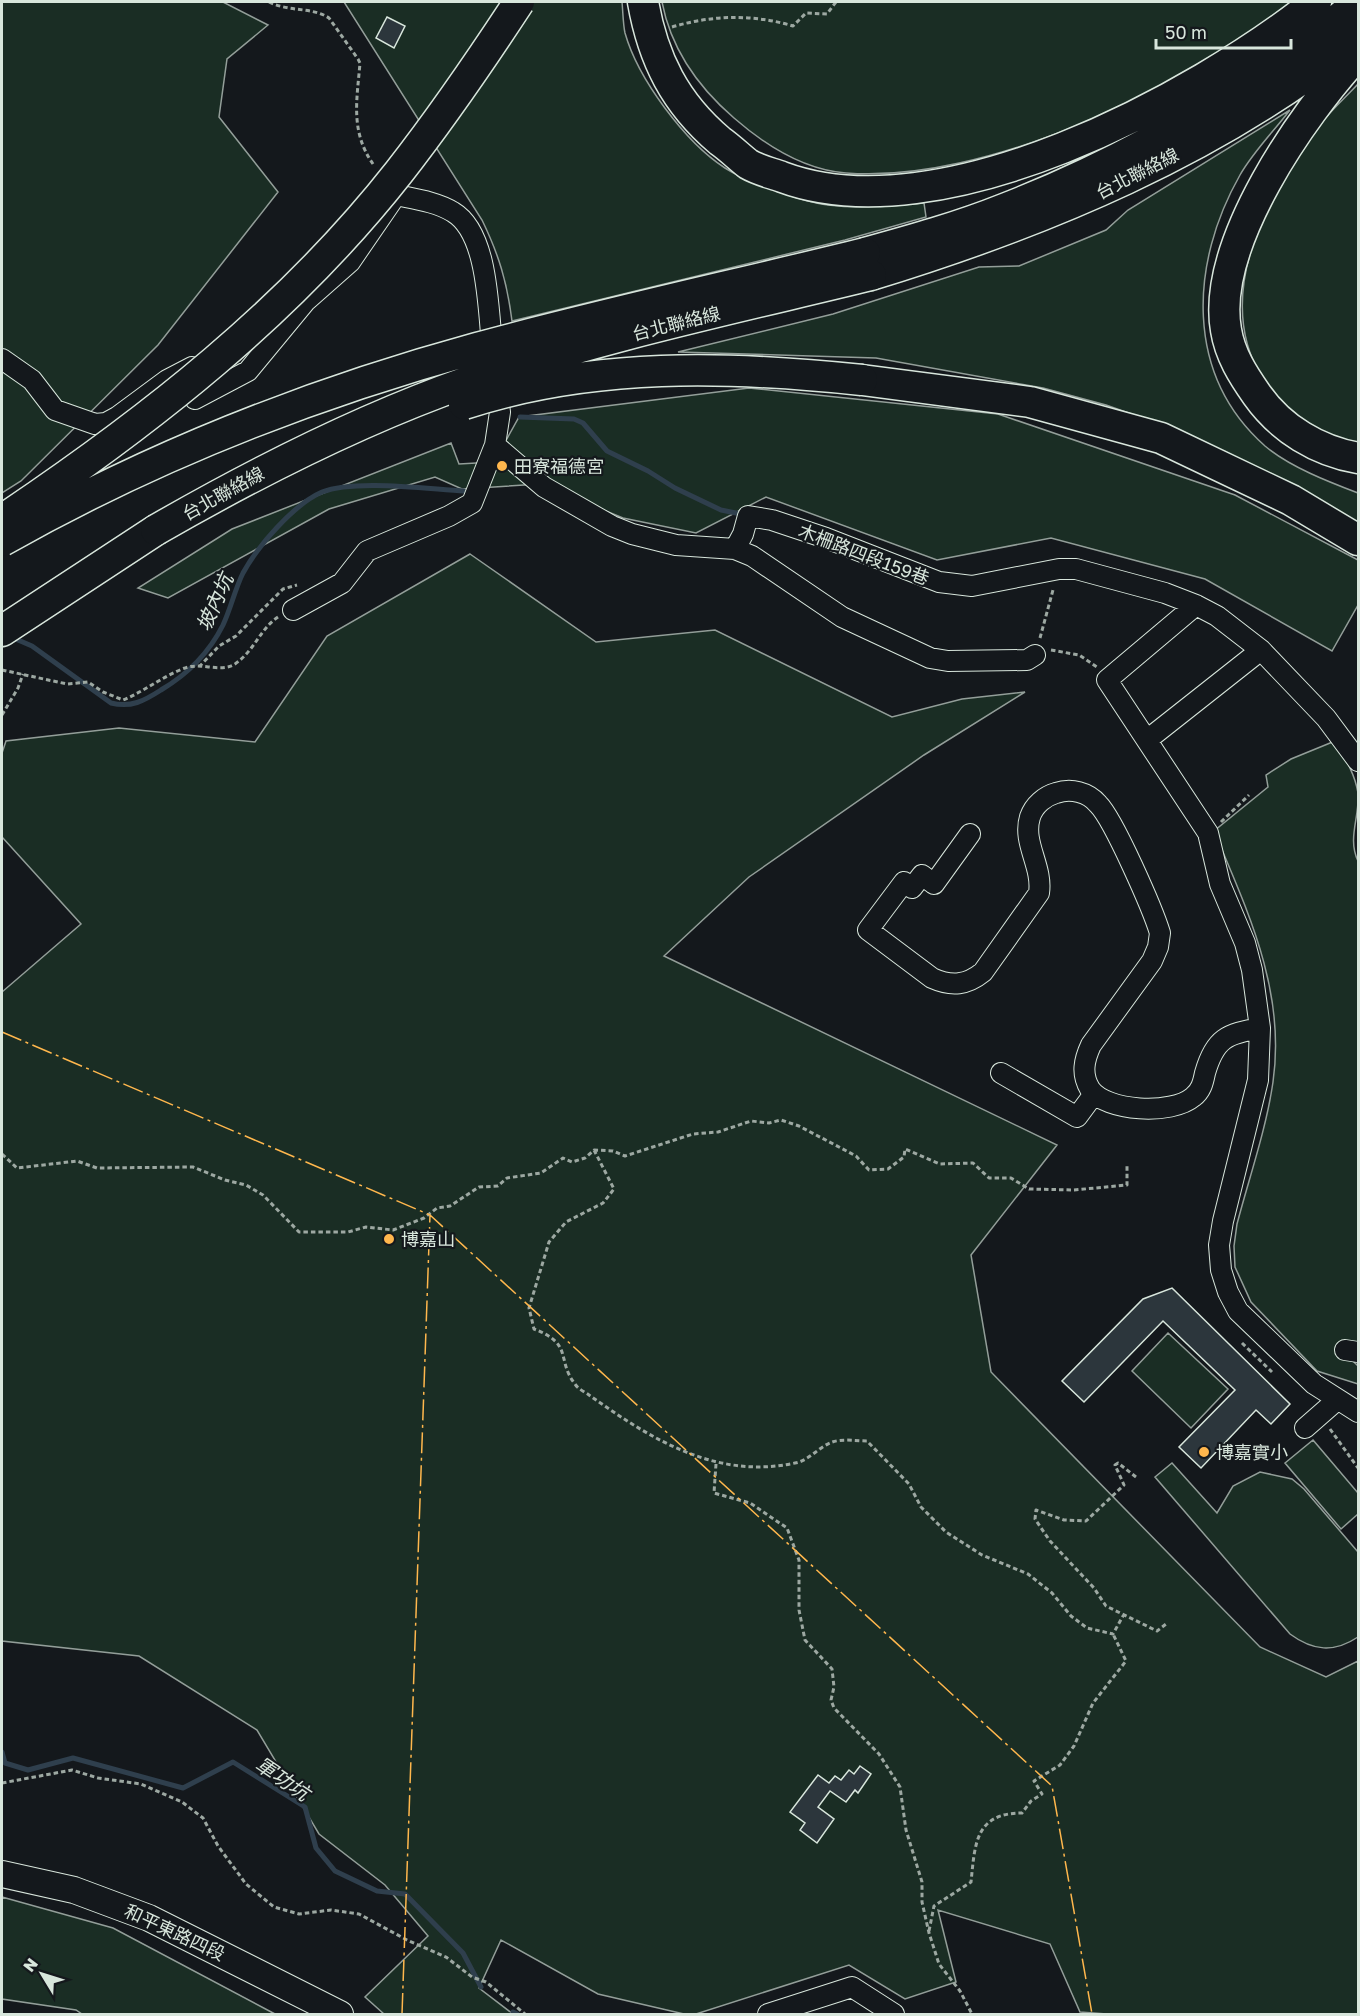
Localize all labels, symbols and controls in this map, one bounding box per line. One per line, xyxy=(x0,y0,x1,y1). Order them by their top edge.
scale bar xyxy=(1156,12,1291,50)
text: 50 m xyxy=(1165,21,1207,43)
street label: 台北聯絡線 xyxy=(1092,143,1182,203)
street label: 台北聯絡線 xyxy=(630,301,722,345)
place label: 田寮福德宮 xyxy=(514,455,604,477)
marker: 田寮福德宮 xyxy=(495,459,509,473)
street label: 台北聯絡線 xyxy=(178,462,268,524)
street label: 木柵路四段159巷 xyxy=(796,519,932,589)
water label: 坡內坑 xyxy=(191,567,238,634)
place label: 博嘉山 xyxy=(401,1228,455,1250)
marker: 博嘉山 xyxy=(382,1232,396,1246)
place label: 博嘉實小 xyxy=(1216,1441,1288,1463)
marker: 博嘉實小 xyxy=(1197,1445,1211,1459)
water label: 軍功坑 xyxy=(251,1751,317,1806)
street label: 和平東路四段 xyxy=(121,1899,229,1965)
north arrow xyxy=(12,1944,72,2004)
text: N xyxy=(19,1954,42,1976)

